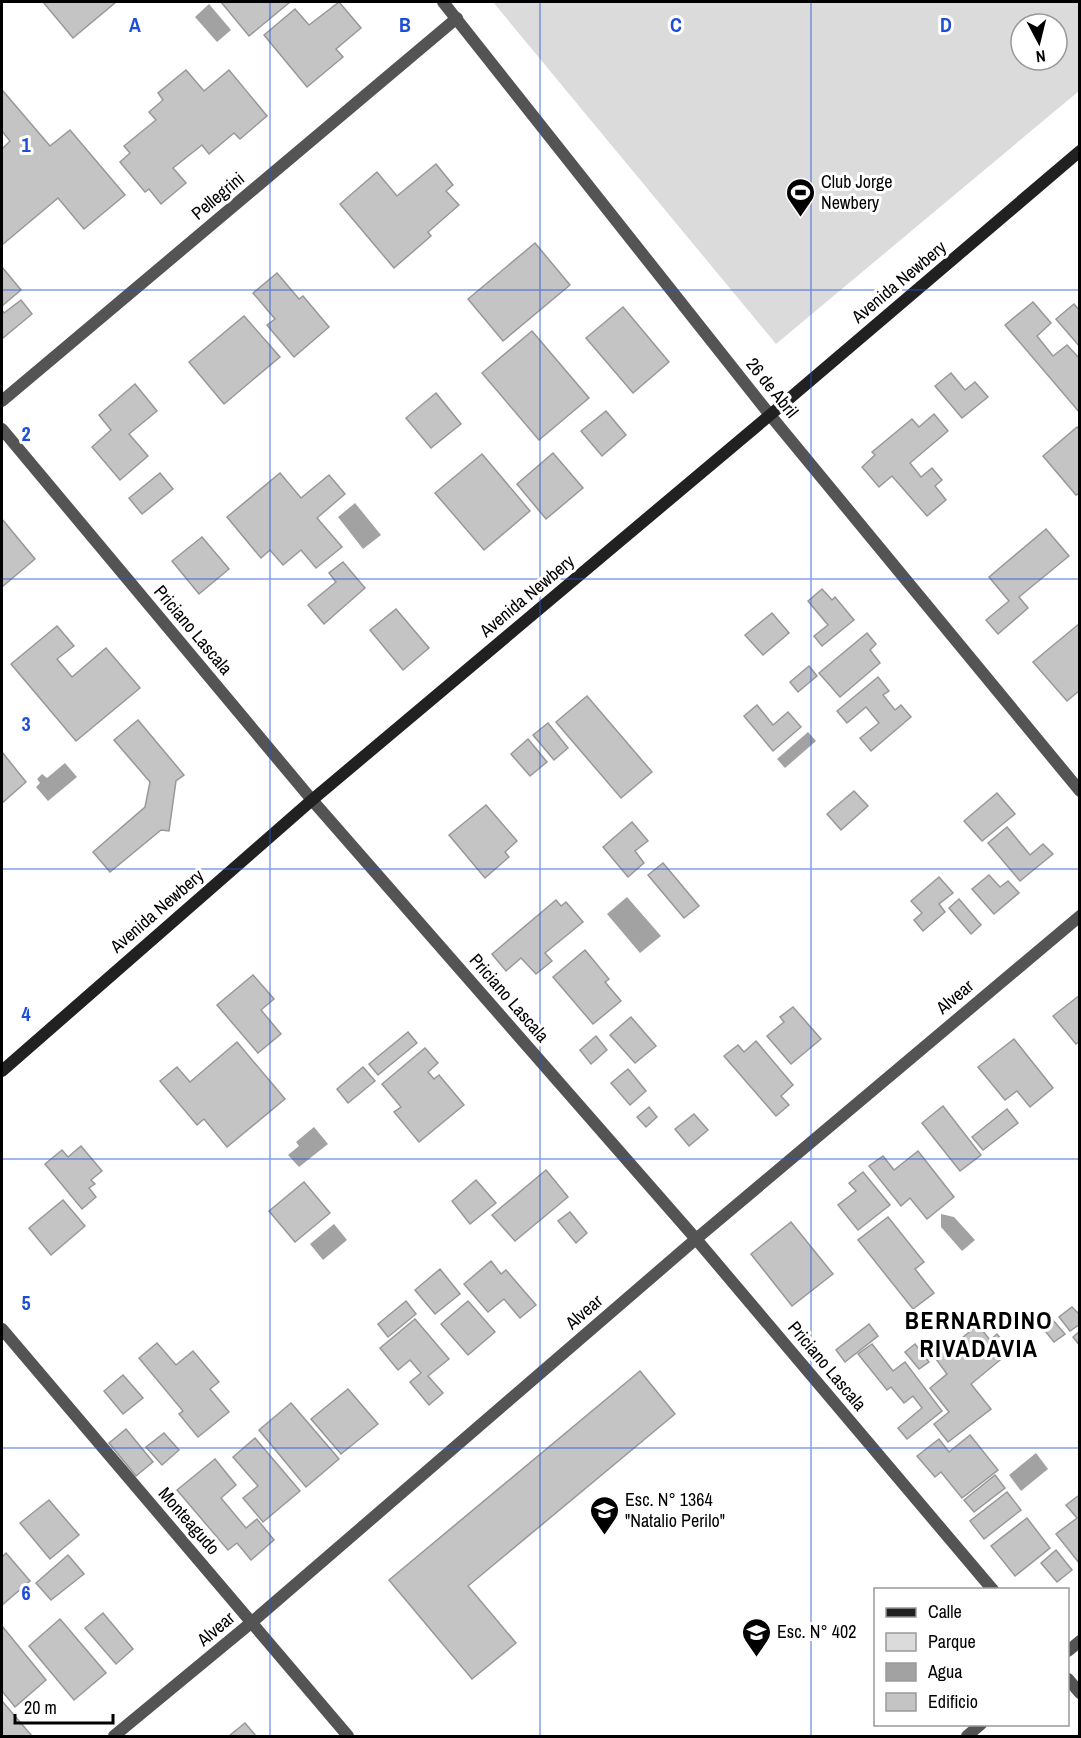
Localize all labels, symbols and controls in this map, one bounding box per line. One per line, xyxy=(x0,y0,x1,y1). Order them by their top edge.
text: A xyxy=(129,11,141,38)
text: B xyxy=(399,11,411,38)
text: C xyxy=(670,11,682,38)
text: D xyxy=(940,11,952,38)
north arrow xyxy=(1009,12,1069,72)
text: N xyxy=(1035,45,1047,68)
text: 1 xyxy=(21,131,31,158)
street label: Pellegrini xyxy=(186,166,250,225)
place label: Club Jorge Newbery xyxy=(821,169,892,215)
sports icon: Club Jorge Newbery xyxy=(784,176,816,218)
street label: Avenida Newbery xyxy=(845,234,952,329)
street label: 26 de Abril xyxy=(740,352,804,423)
text: 2 xyxy=(21,420,31,447)
street label: Avenida Newbery xyxy=(473,548,580,643)
street label: Priciano Lascala xyxy=(148,580,238,680)
text: 3 xyxy=(21,710,31,737)
street label: Avenida Newbery xyxy=(104,863,209,959)
street label: Priciano Lascala xyxy=(464,948,555,1047)
street label: Alvear xyxy=(930,974,979,1020)
text: 4 xyxy=(21,1000,31,1027)
street label: Alvear xyxy=(559,1288,608,1335)
text: 5 xyxy=(21,1289,31,1316)
district label: BERNARDINO RIVADAVIA xyxy=(905,1304,1053,1364)
street label: Priciano Lascala xyxy=(782,1316,872,1416)
street label: Monteagudo xyxy=(153,1482,226,1560)
place label: Esc. N° 1364 "Natalio Perilo" xyxy=(625,1487,725,1533)
school or university icon: Esc. N° 1364 "Natalio Perilo" xyxy=(588,1494,620,1536)
text: 6 xyxy=(21,1579,31,1606)
legend xyxy=(874,1588,1069,1726)
text: Calle xyxy=(928,1599,962,1624)
street label: Alvear xyxy=(191,1606,240,1652)
school or university icon: Esc. N° 402 xyxy=(740,1616,772,1658)
place label: Esc. N° 402 xyxy=(777,1619,856,1644)
text: Parque xyxy=(928,1629,976,1654)
text: Agua xyxy=(927,1659,962,1684)
scale bar xyxy=(15,1687,112,1725)
text: Edificio xyxy=(928,1689,978,1714)
text: 20 m xyxy=(24,1695,57,1720)

